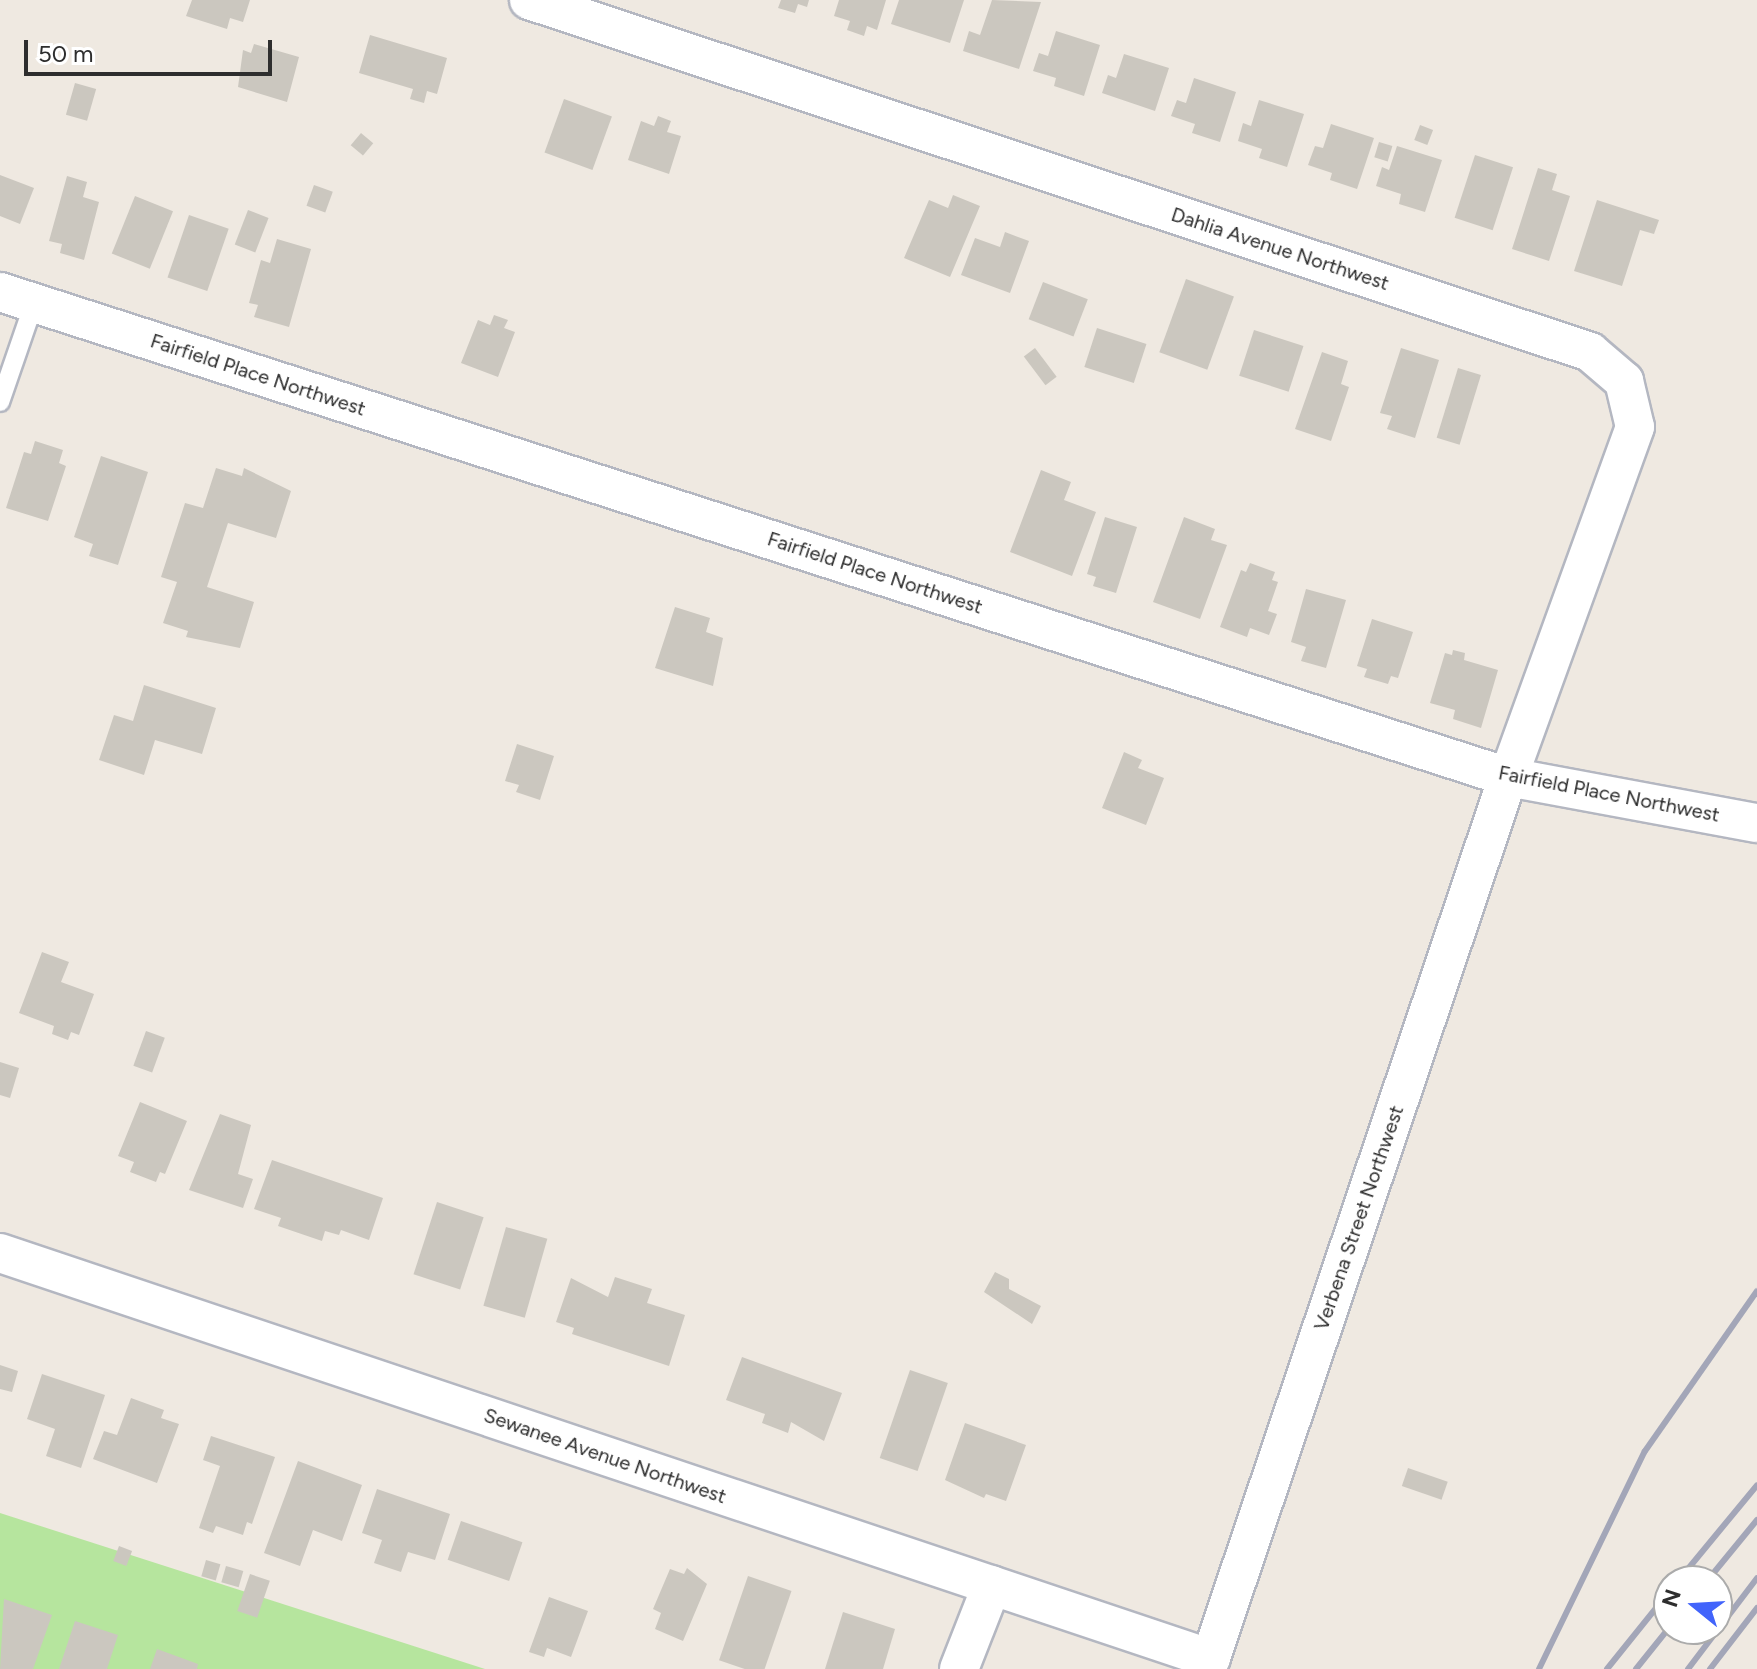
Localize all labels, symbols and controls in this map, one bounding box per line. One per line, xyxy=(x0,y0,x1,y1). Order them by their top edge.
scale bar xyxy=(28,24,276,74)
text: 50 m xyxy=(38,39,94,68)
street label: Dahlia Avenue Northwest xyxy=(1168,202,1392,296)
street label: Fairfield Place Northwest xyxy=(147,329,369,421)
street label: Fairfield Place Northwest xyxy=(764,527,986,619)
street label: Fairfield Place Northwest xyxy=(1496,761,1722,827)
street label: Verbena Street Northwest xyxy=(1309,1102,1409,1334)
street label: Sewanee Avenue Northwest xyxy=(481,1403,729,1509)
north arrow xyxy=(1653,1565,1733,1645)
text: N xyxy=(1656,1586,1687,1610)

